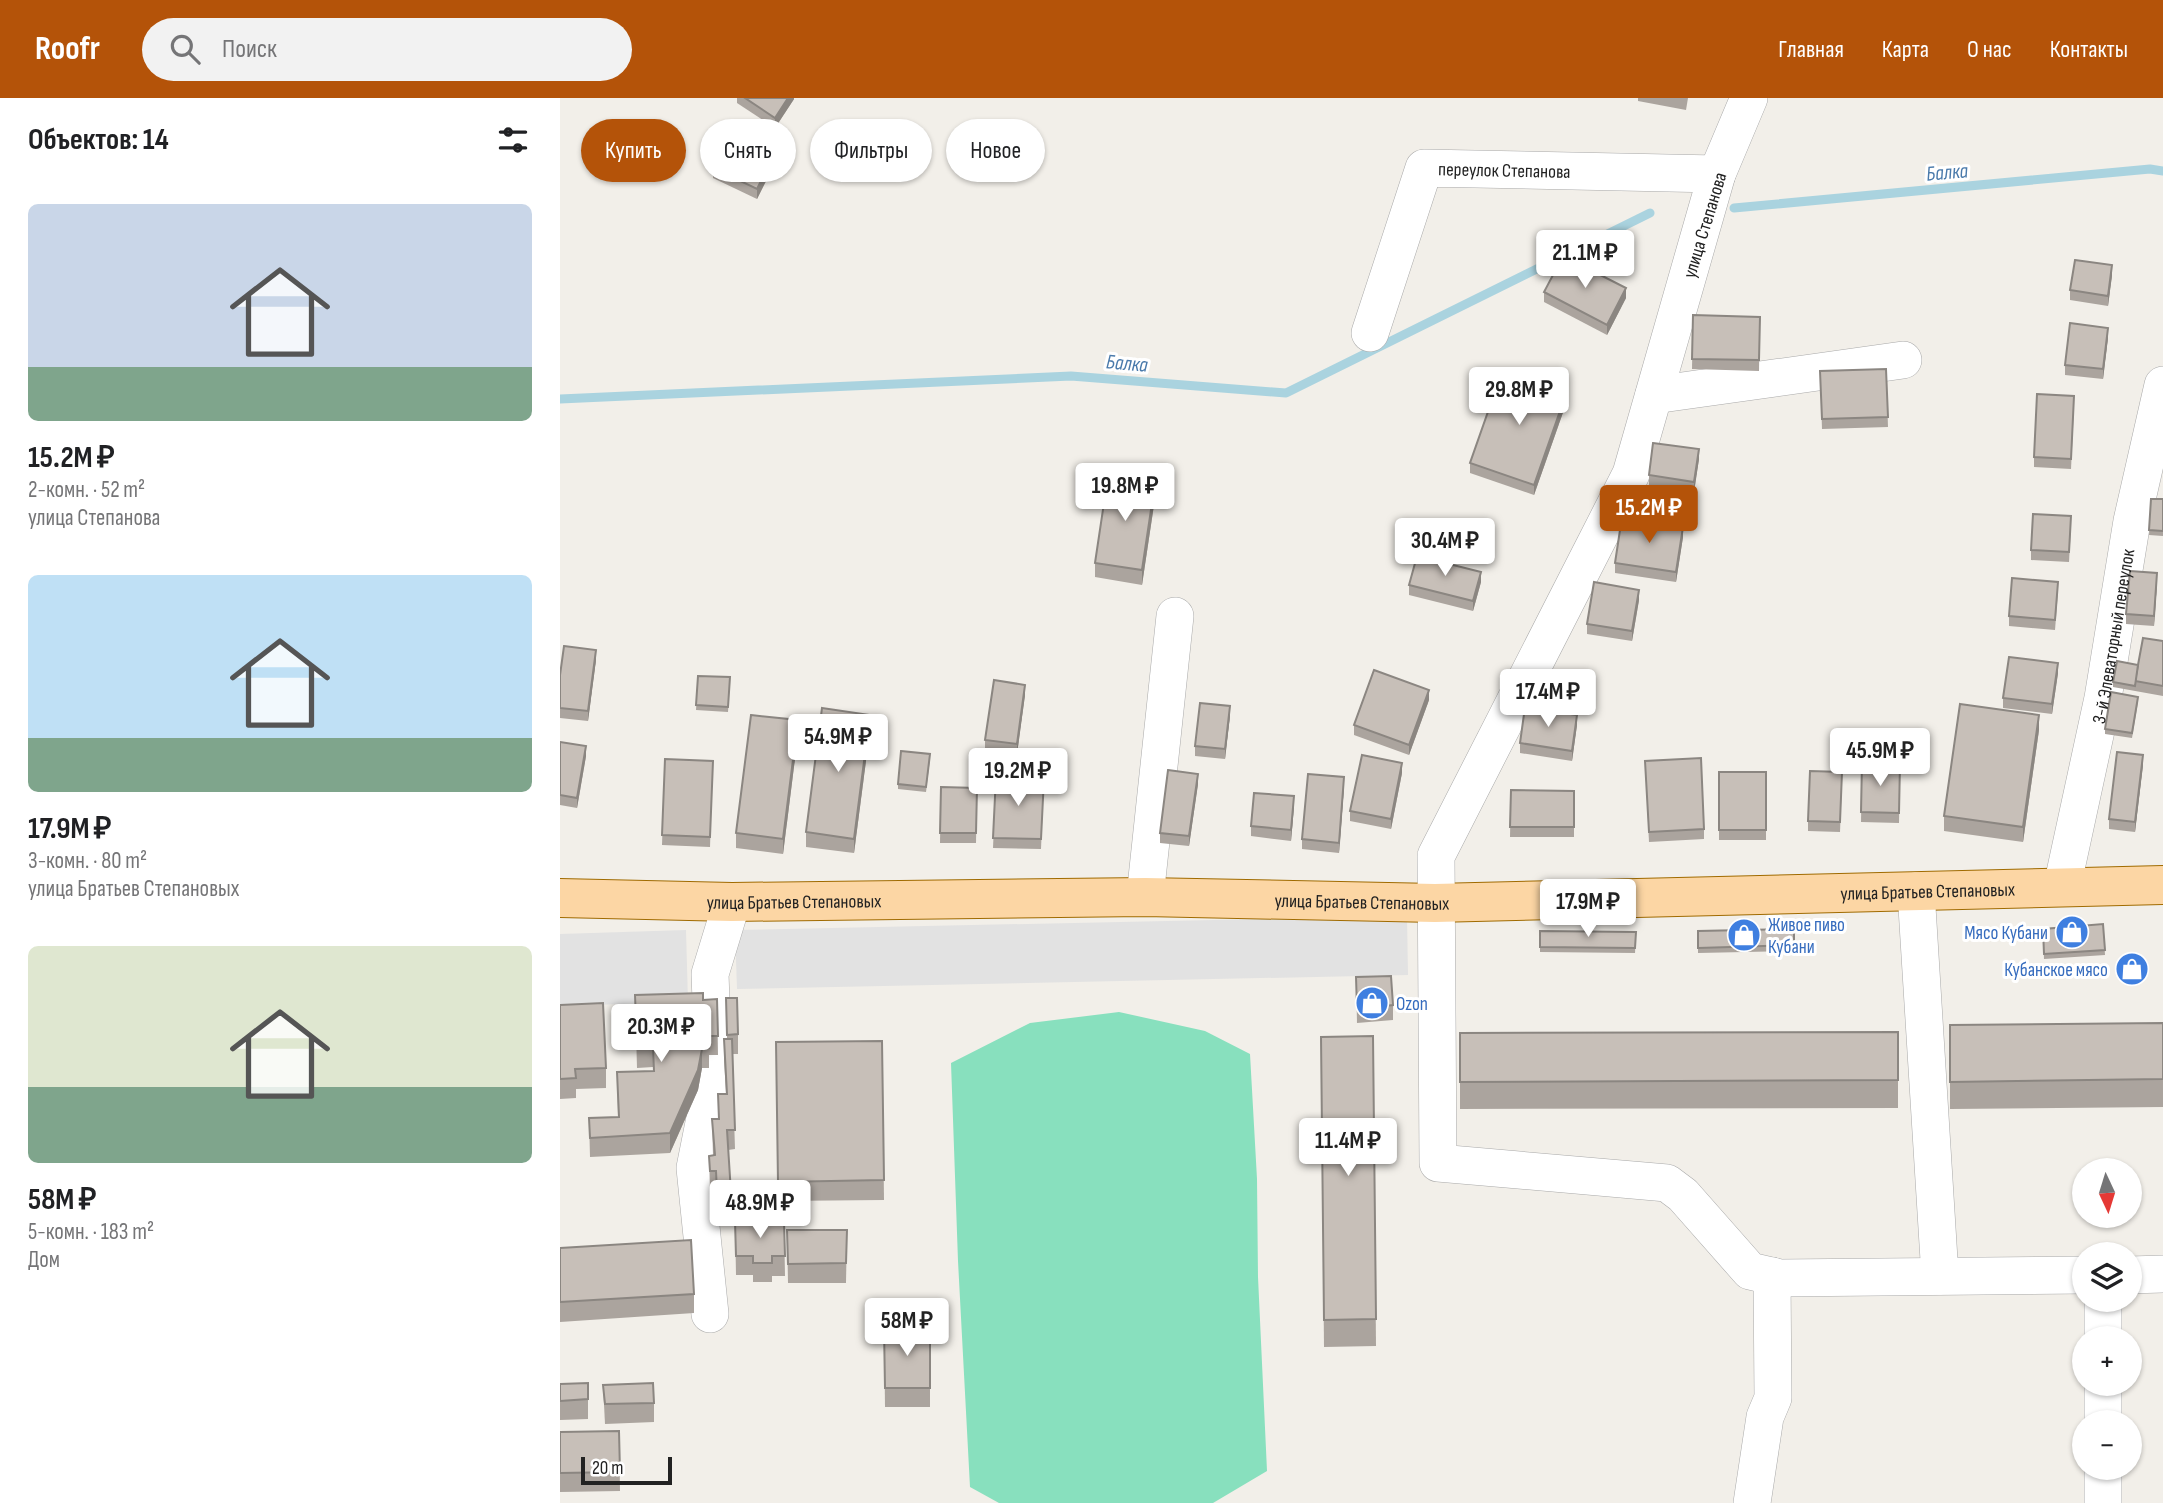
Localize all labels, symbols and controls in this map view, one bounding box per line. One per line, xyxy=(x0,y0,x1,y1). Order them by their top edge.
search box xyxy=(142,18,632,81)
text: Roofr xyxy=(35,29,100,69)
icon: search xyxy=(166,30,204,68)
text: Поиск xyxy=(222,34,277,65)
text: Главная xyxy=(1778,35,1844,64)
text: Карта xyxy=(1882,35,1929,64)
text: О нас xyxy=(1967,35,2012,64)
text: Контакты xyxy=(2050,35,2128,64)
chip: Купить xyxy=(581,119,686,182)
chip: Снять xyxy=(700,119,796,182)
chip: Фильтры xyxy=(810,119,932,182)
chip: Новое xyxy=(946,119,1045,182)
icon: filters xyxy=(494,121,532,159)
text: Объектов: 14 xyxy=(28,122,169,158)
street label: переулок Степанова xyxy=(1438,158,1571,184)
water label: Балка xyxy=(1925,158,1970,187)
street label: улица Степанова xyxy=(1678,170,1732,281)
pin: 21.1M ₽ xyxy=(1520,230,1650,290)
text: 21.1M ₽ xyxy=(1552,239,1618,267)
icon: home xyxy=(217,249,343,375)
water label: Балка xyxy=(1105,349,1149,378)
pin: 29.8M ₽ xyxy=(1454,368,1584,427)
text: 29.8M ₽ xyxy=(1485,376,1553,404)
text: 15.2M ₽ xyxy=(28,440,115,476)
pin: 19.8M ₽ xyxy=(1060,464,1190,523)
text: 19.8M ₽ xyxy=(1091,472,1159,500)
text: 2-комн. · 52 m² xyxy=(28,476,145,504)
pin: 15.2M ₽ xyxy=(1584,486,1714,545)
text: 15.2M ₽ xyxy=(1616,494,1682,522)
text: улица Степанова xyxy=(28,504,160,532)
pin: 30.4M ₽ xyxy=(1380,518,1510,578)
text: 30.4M ₽ xyxy=(1411,527,1479,555)
street label: 3-й Элеваторный переулок xyxy=(2088,547,2140,726)
icon: home xyxy=(217,620,343,746)
pin: 17.4M ₽ xyxy=(1483,670,1613,729)
text: 17.4M ₽ xyxy=(1516,678,1580,706)
pin: 54.9M ₽ xyxy=(773,714,903,774)
text: 54.9M ₽ xyxy=(804,723,872,751)
pin: 45.9M ₽ xyxy=(1815,728,1945,788)
text: 45.9M ₽ xyxy=(1846,737,1914,765)
pin: 19.2M ₽ xyxy=(953,748,1083,808)
text: 19.2M ₽ xyxy=(985,757,1051,785)
text: 17.9M ₽ xyxy=(28,811,112,847)
text: 3-комн. · 80 m² xyxy=(28,847,147,875)
text: улица Братьев Степановых xyxy=(28,875,239,903)
street label: улица Братьев Степановых xyxy=(1840,879,2015,906)
pin: 17.9M ₽ xyxy=(1523,880,1653,939)
text: 17.9M ₽ xyxy=(1556,888,1620,916)
street label: улица Братьев Степановых xyxy=(706,890,881,915)
street label: улица Братьев Степановых xyxy=(1274,890,1450,916)
shop icon: Мясо Кубани xyxy=(2053,913,2091,951)
place label: Живое пиво Кубани xyxy=(1768,914,1845,959)
shop icon: Живое пиво Кубани xyxy=(1725,916,1763,954)
place label: Мясо Кубани xyxy=(1964,922,2048,945)
shop icon: Кубанское мясо xyxy=(2113,950,2151,988)
place label: Кубанское мясо xyxy=(2004,959,2108,982)
shop icon: Ozon xyxy=(1353,984,1391,1022)
icon: home xyxy=(217,991,343,1117)
place label: Ozon xyxy=(1396,993,1428,1016)
pin: 20.3M ₽ xyxy=(596,1004,726,1064)
text: 20.3M ₽ xyxy=(627,1013,695,1041)
pin: 11.4M ₽ xyxy=(1283,1118,1413,1178)
text: 11.4M ₽ xyxy=(1315,1127,1381,1155)
north arrow xyxy=(2072,1158,2142,1228)
map controls xyxy=(2072,1158,2142,1480)
pin: 48.9M ₽ xyxy=(695,1180,825,1240)
text: 58M ₽ xyxy=(28,1182,96,1218)
text: 48.9M ₽ xyxy=(726,1189,794,1217)
text: 5-комн. · 183 m² xyxy=(28,1218,154,1246)
button: layers xyxy=(2072,1242,2142,1312)
text: Дом xyxy=(28,1246,60,1274)
pin: 58M ₽ xyxy=(858,1298,956,1358)
text: 58M ₽ xyxy=(881,1307,933,1335)
button: + xyxy=(2072,1326,2142,1396)
button: − xyxy=(2072,1410,2142,1480)
scale bar xyxy=(581,1454,672,1486)
text: 20 m xyxy=(592,1457,624,1480)

